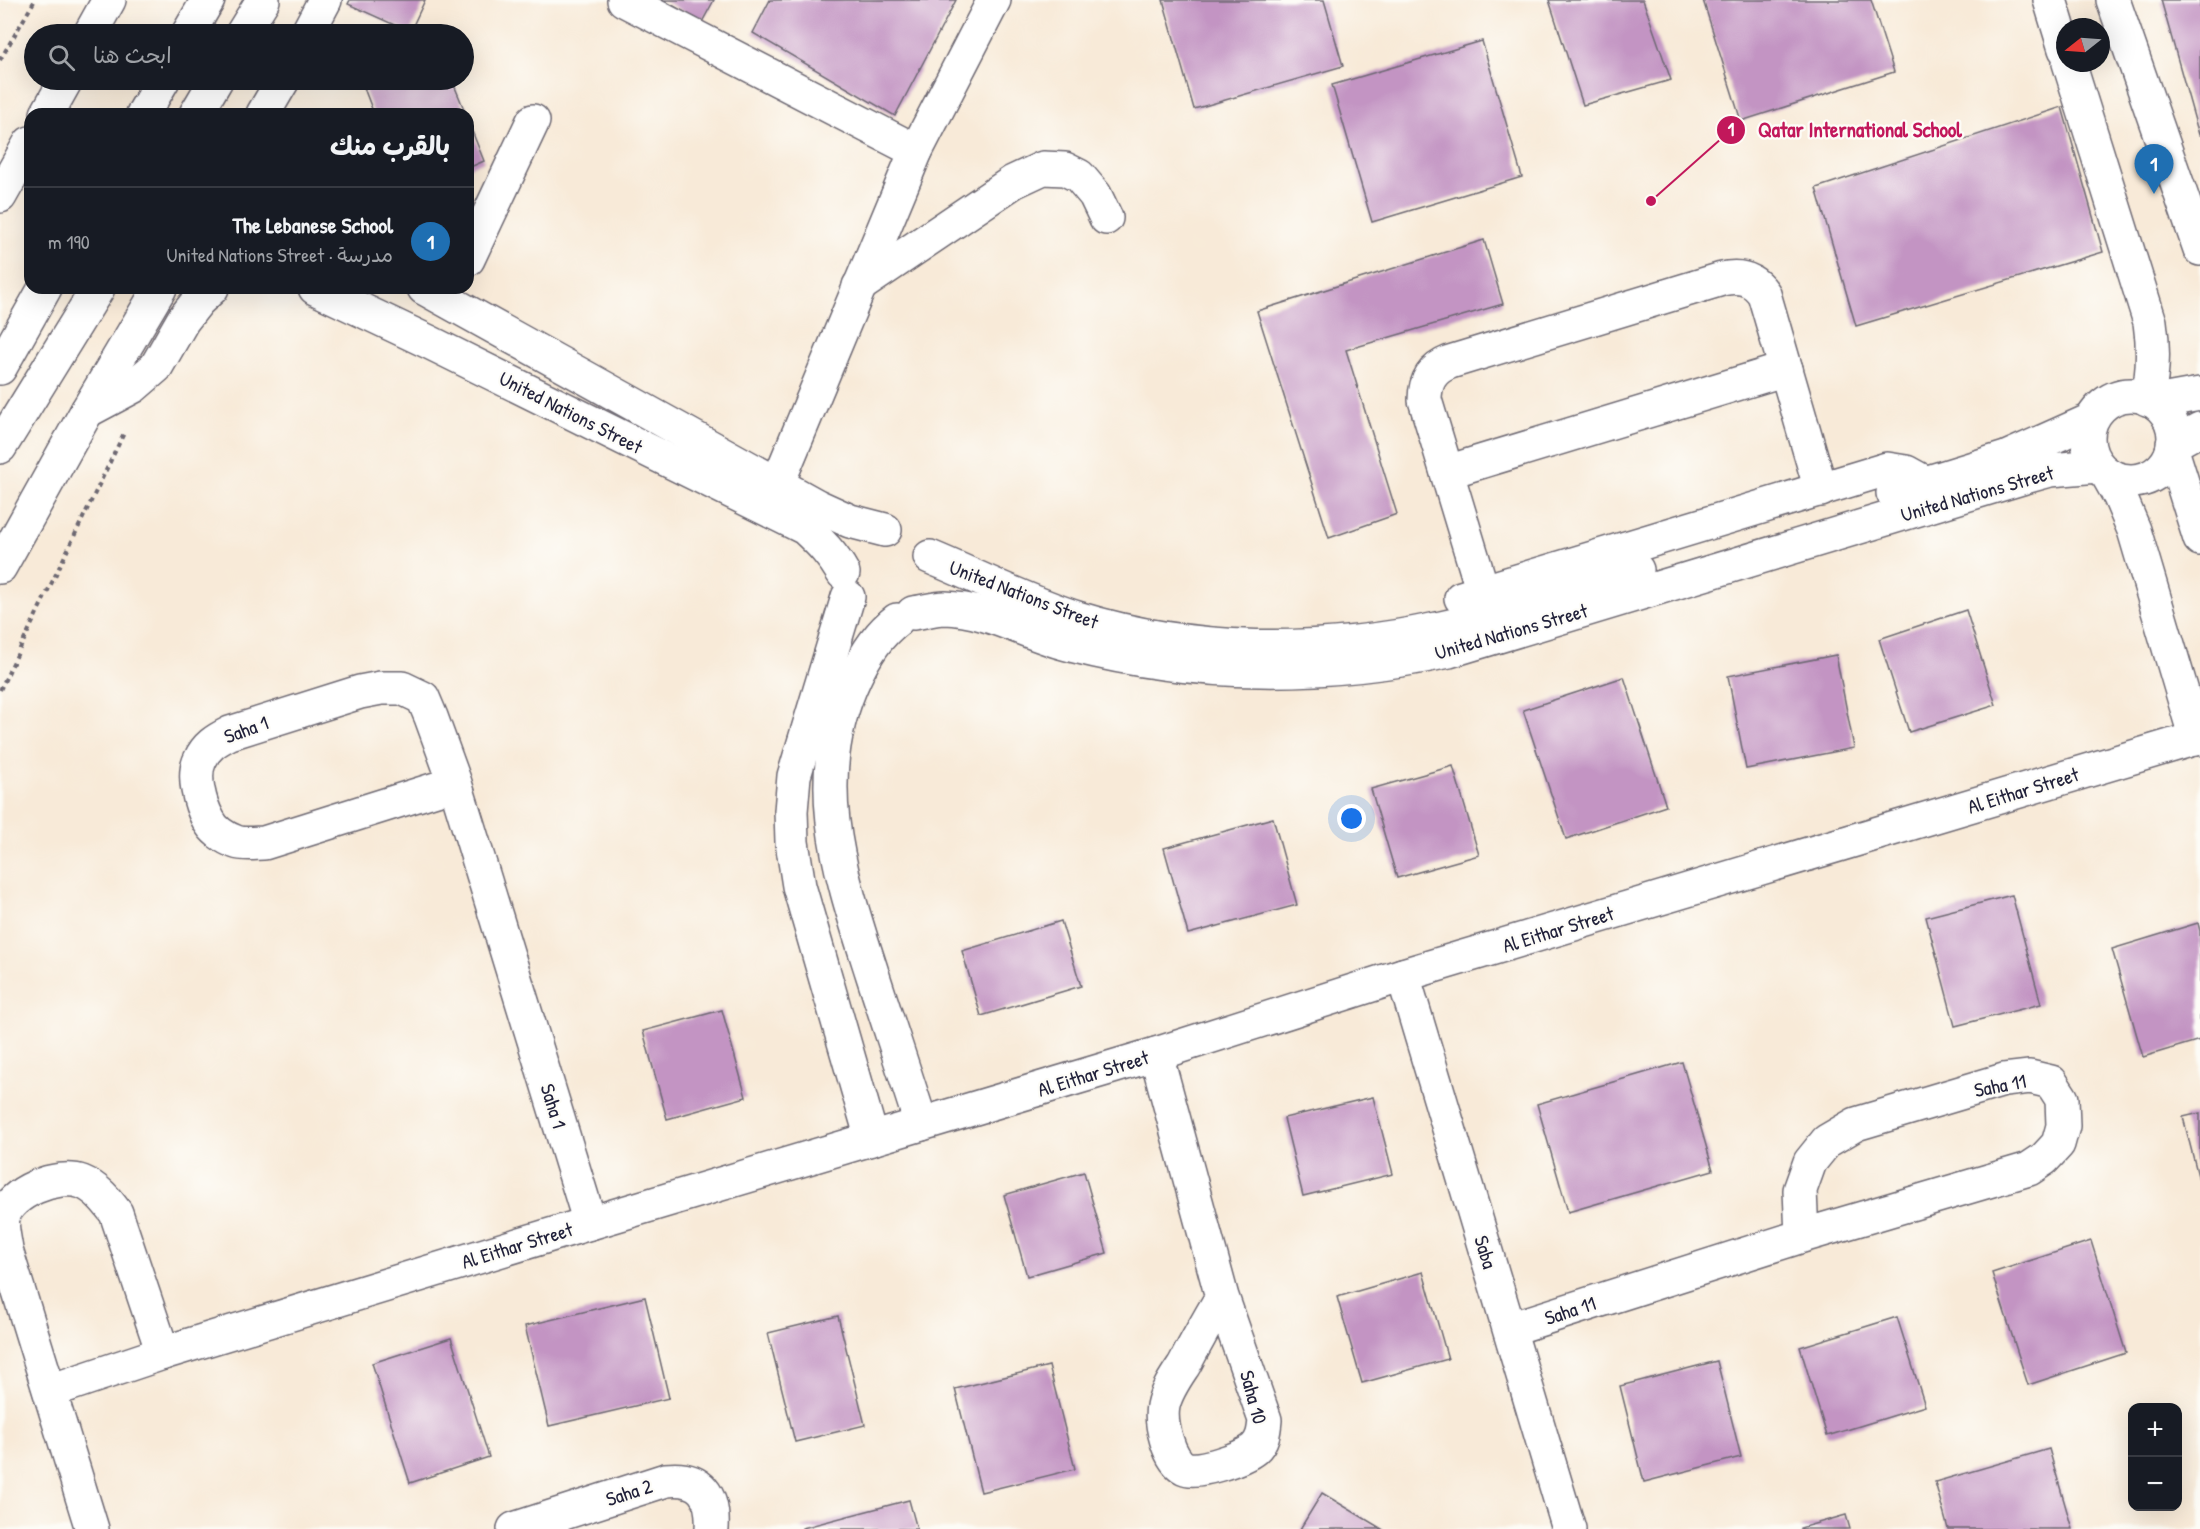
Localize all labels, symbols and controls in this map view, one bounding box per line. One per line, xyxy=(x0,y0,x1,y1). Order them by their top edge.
north arrow xyxy=(2056,18,2110,72)
search box xyxy=(24,24,474,90)
text: ابحث هنا xyxy=(93,40,172,70)
icon: search xyxy=(45,41,78,74)
callout: Qatar International School xyxy=(1716,110,1974,149)
text: Qatar International School xyxy=(1758,115,1962,144)
text: 1 xyxy=(1728,117,1735,142)
text: بالقرب منك xyxy=(330,128,450,163)
pin: 1 xyxy=(2134,144,2174,194)
text: The Lebanese School xyxy=(233,210,393,240)
text: 190 m xyxy=(48,228,90,255)
text: 1 xyxy=(427,228,434,255)
text: مدرسة · United Nations Street xyxy=(167,241,393,268)
street label: United Nations Street xyxy=(495,364,648,460)
street label: United Nations Street xyxy=(1898,458,2058,528)
street label: United Nations Street xyxy=(946,553,1103,635)
street label: United Nations Street xyxy=(1432,596,1592,666)
street label: Saha 1 xyxy=(220,709,272,749)
street label: Al Eithar Street xyxy=(1964,760,2083,820)
your location xyxy=(1337,804,1366,833)
street label: Al Eithar Street xyxy=(1499,899,1618,959)
street label: Al Eithar Street xyxy=(1034,1043,1153,1103)
street label: Saha 11 xyxy=(1972,1067,2028,1103)
street label: Saha 1 xyxy=(534,1080,574,1132)
street label: Al Eithar Street xyxy=(458,1215,577,1275)
street label: Saba xyxy=(1468,1232,1504,1272)
street label: Saha 11 xyxy=(1541,1289,1599,1331)
street label: Saha 10 xyxy=(1234,1367,1274,1427)
map controls xyxy=(2128,1403,2182,1511)
button: + xyxy=(2128,1403,2182,1457)
button: − xyxy=(2128,1457,2182,1511)
street label: Saha 2 xyxy=(602,1472,656,1512)

